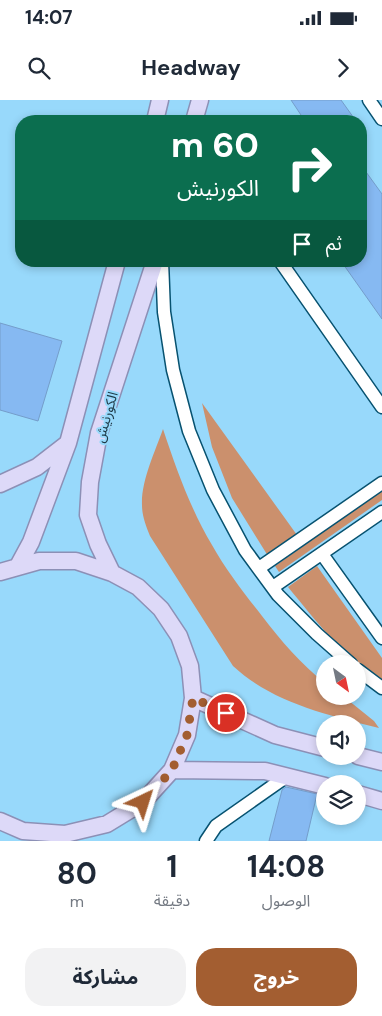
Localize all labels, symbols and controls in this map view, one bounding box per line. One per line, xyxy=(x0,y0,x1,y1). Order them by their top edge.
text: 14:07 xyxy=(25,5,73,30)
text: Headway xyxy=(141,53,241,82)
icon: search xyxy=(25,54,53,82)
icon: forward xyxy=(329,54,357,82)
text: 60 m xyxy=(171,122,259,168)
icon: right xyxy=(277,135,342,200)
text: الكورنيش xyxy=(177,174,259,203)
icon: arrive xyxy=(288,230,316,258)
text: ثم xyxy=(326,231,342,256)
street label: الكورنيش xyxy=(90,389,122,445)
north arrow xyxy=(316,655,366,705)
map controls xyxy=(316,655,366,825)
pin xyxy=(205,692,247,734)
icon: arrive xyxy=(212,699,240,727)
button: sound xyxy=(316,715,366,765)
position arrow xyxy=(116,775,168,827)
button: layers xyxy=(316,775,366,825)
text: 1 xyxy=(167,847,177,886)
text: 14:08 xyxy=(247,847,325,886)
text: 80 xyxy=(57,854,97,893)
text: دقيقة xyxy=(154,890,190,911)
text: الوصول xyxy=(262,890,310,911)
text: m xyxy=(70,891,84,912)
button: مشاركة xyxy=(25,948,186,1006)
button: خروج xyxy=(196,948,357,1006)

